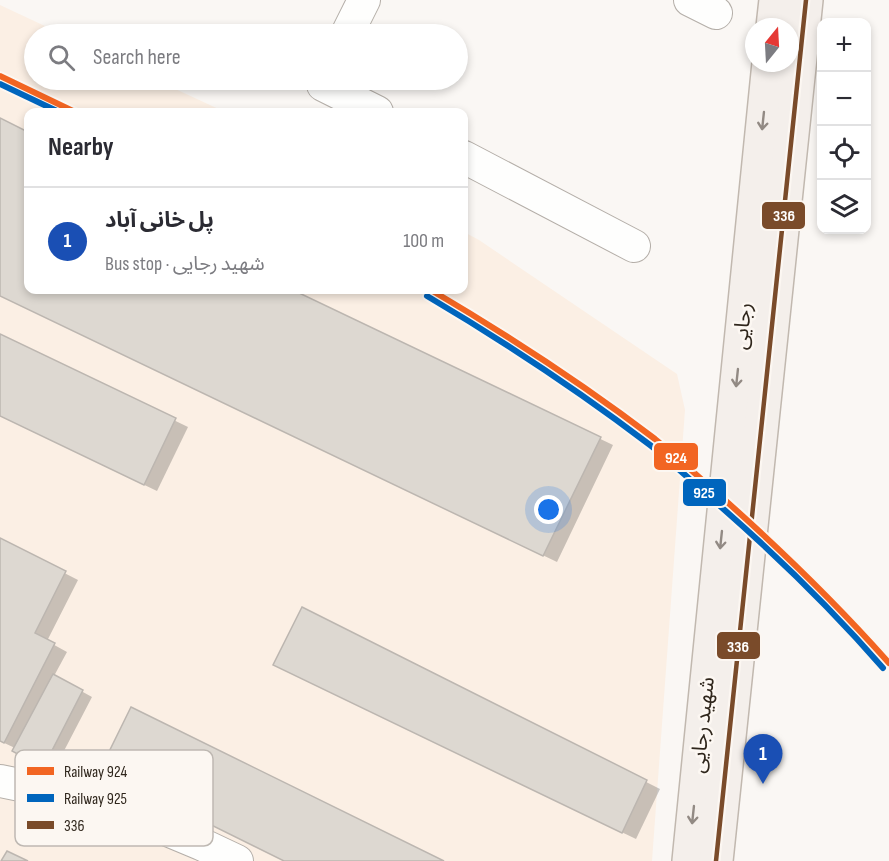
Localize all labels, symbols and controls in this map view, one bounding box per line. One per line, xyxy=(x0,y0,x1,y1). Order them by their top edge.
north arrow xyxy=(745,18,799,72)
map controls xyxy=(817,18,871,234)
button: + xyxy=(817,18,871,72)
search box xyxy=(24,24,468,90)
icon: search xyxy=(45,41,78,74)
text: Search here xyxy=(93,44,180,71)
button: − xyxy=(817,72,871,126)
one-way arrow xyxy=(757,111,768,131)
button: locate xyxy=(817,126,871,180)
text: Nearby xyxy=(48,132,114,163)
button: layers xyxy=(817,180,871,234)
line badge: 336 xyxy=(761,201,806,230)
text: پل خانی آباد xyxy=(105,207,214,234)
text: 336 xyxy=(773,207,795,226)
text: 1 xyxy=(64,229,71,253)
text: 100 m xyxy=(403,229,444,253)
text: Bus stop · شهید رجایی xyxy=(105,252,265,276)
street label: رجایی xyxy=(728,301,757,351)
one-way arrow xyxy=(731,367,742,387)
line badge: 924 xyxy=(653,442,699,471)
text: 924 xyxy=(665,449,688,468)
line badge: 925 xyxy=(682,478,727,507)
text: 925 xyxy=(693,484,715,503)
your location xyxy=(534,495,563,524)
one-way arrow xyxy=(715,530,726,550)
line badge: 336 xyxy=(716,631,761,660)
text: 336 xyxy=(727,638,749,657)
street label: شهید رجایی xyxy=(685,676,720,774)
pin: 1 xyxy=(744,734,783,784)
legend xyxy=(15,750,213,846)
text: Railway 924 xyxy=(64,763,127,782)
text: Railway 925 xyxy=(64,790,127,809)
one-way arrow xyxy=(687,805,698,824)
text: 336 xyxy=(64,817,84,836)

